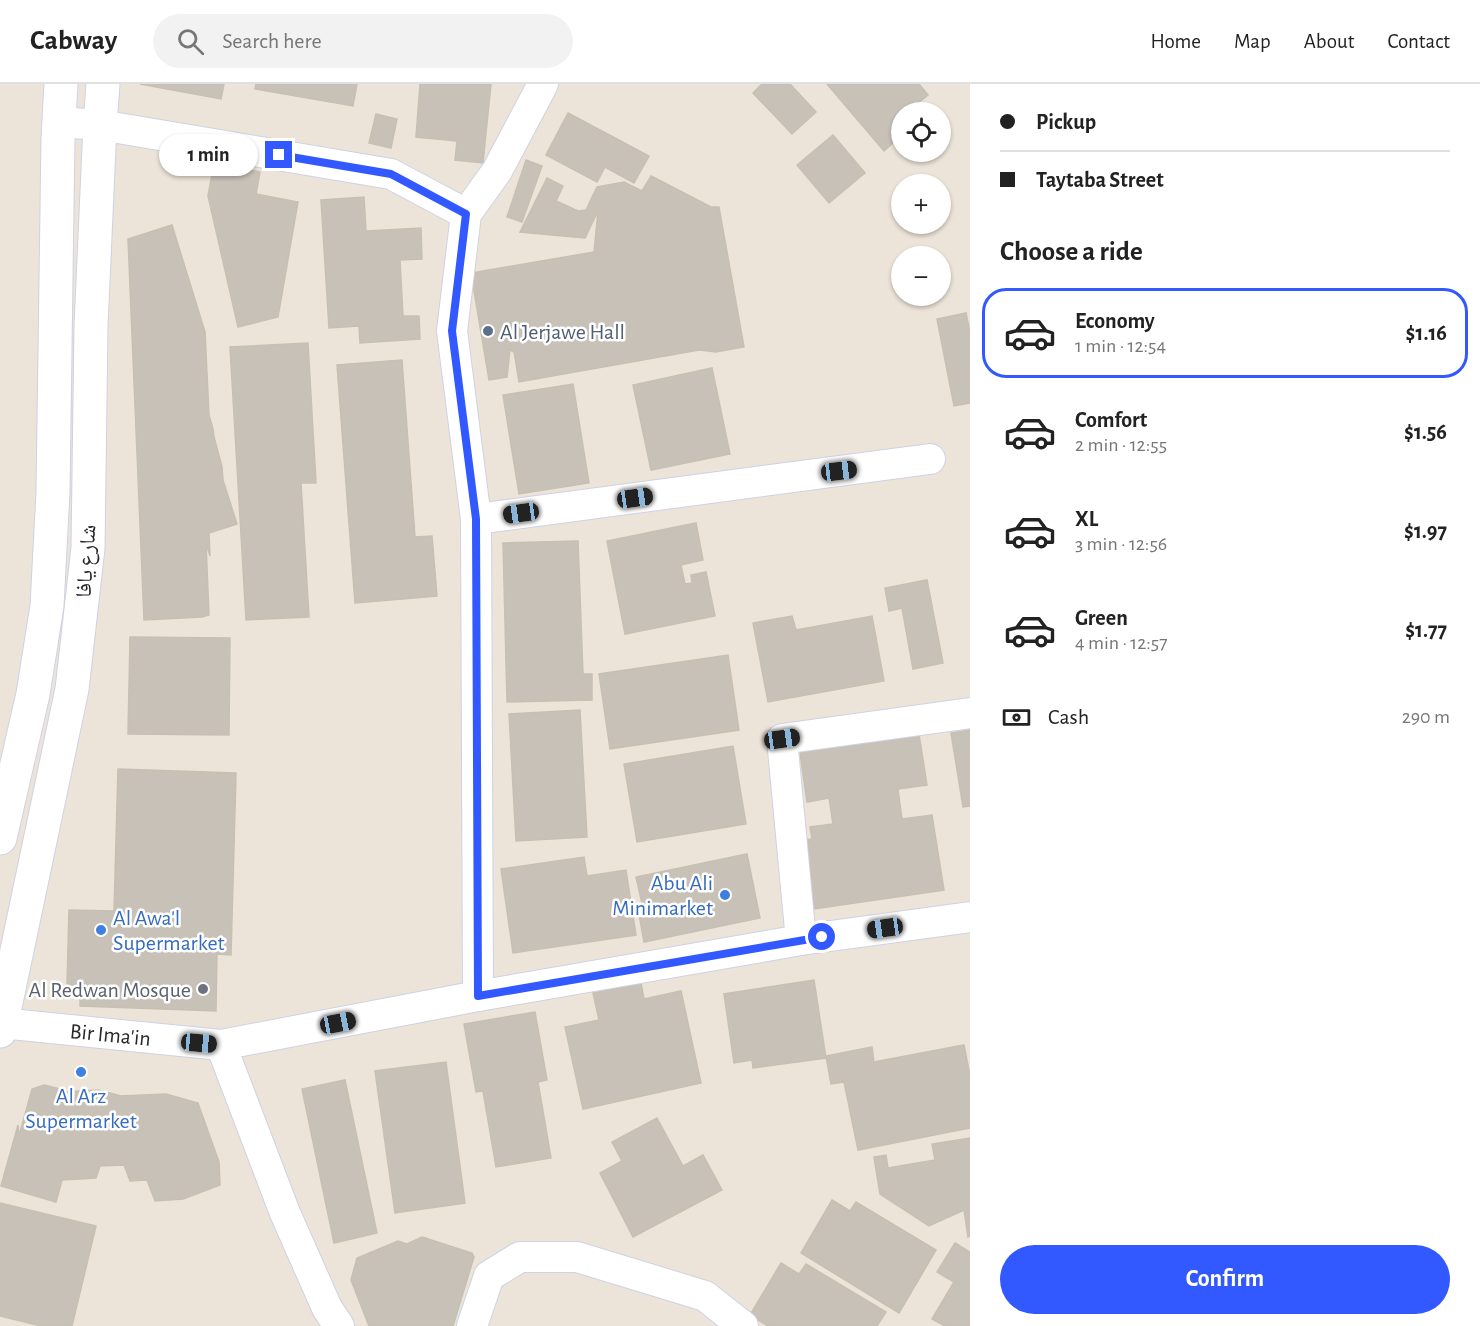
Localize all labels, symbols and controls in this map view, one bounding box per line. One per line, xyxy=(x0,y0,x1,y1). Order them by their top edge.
search box xyxy=(153,14,573,68)
icon: search xyxy=(174,25,207,58)
text: Cabway xyxy=(30,27,117,55)
text: Search here xyxy=(222,30,322,52)
text: Home xyxy=(1150,31,1201,52)
text: Map xyxy=(1234,31,1271,52)
text: About xyxy=(1304,31,1354,52)
text: Contact xyxy=(1387,31,1450,52)
map controls xyxy=(891,102,951,306)
button: locate xyxy=(891,102,951,162)
text: Pickup xyxy=(1036,111,1096,133)
callout: 1 min xyxy=(159,134,258,176)
route end xyxy=(265,141,292,168)
text: 1 min xyxy=(187,145,230,165)
text: Taytaba Street xyxy=(1036,169,1164,191)
button: + xyxy=(891,174,951,234)
text: Choose a ride xyxy=(1000,238,1143,265)
button: − xyxy=(891,246,951,306)
icon: car xyxy=(1003,306,1057,360)
text: Economy xyxy=(1075,310,1155,332)
place label: Al Jerjawe Hall xyxy=(500,321,625,343)
text: $1.16 xyxy=(1406,322,1447,344)
marker: Al Jerjawe Hall xyxy=(481,324,495,338)
text: 1 min · 12:54 xyxy=(1075,336,1166,356)
icon: car xyxy=(1003,405,1057,459)
text: Comfort xyxy=(1075,409,1147,431)
text: $1.56 xyxy=(1404,421,1447,443)
text: 2 min · 12:55 xyxy=(1075,435,1167,455)
car xyxy=(820,460,858,482)
car xyxy=(616,487,654,509)
car xyxy=(502,502,540,524)
icon: car xyxy=(1003,504,1057,558)
text: XL xyxy=(1075,508,1098,530)
text: $1.97 xyxy=(1404,520,1447,542)
street label: شارع يافا xyxy=(72,524,102,599)
text: 3 min · 12:56 xyxy=(1075,534,1167,554)
icon: car xyxy=(1003,603,1057,657)
text: Green xyxy=(1075,607,1128,629)
text: $1.77 xyxy=(1405,619,1447,641)
text: 4 min · 12:57 xyxy=(1075,633,1168,653)
icon: cash xyxy=(1000,701,1033,734)
text: Cash xyxy=(1048,706,1089,728)
text: 290 m xyxy=(1402,707,1450,727)
car xyxy=(763,728,801,750)
place label: Abu Ali Minimarket xyxy=(612,872,713,919)
marker: Abu Ali Minimarket xyxy=(718,888,732,902)
place label: Al Awa'l Supermarket xyxy=(113,907,225,954)
car xyxy=(866,917,904,939)
marker: Al Awa'l Supermarket xyxy=(94,923,108,937)
route start xyxy=(808,923,835,950)
place label: Al Redwan Mosque xyxy=(28,979,191,1001)
marker: Al Redwan Mosque xyxy=(196,982,210,996)
car xyxy=(319,1011,357,1035)
street label: Bir Ima'in xyxy=(69,1020,152,1050)
car xyxy=(180,1032,218,1054)
marker: Al Arz Supermarket xyxy=(74,1065,88,1079)
place label: Al Arz Supermarket xyxy=(25,1085,137,1132)
button: Confirm xyxy=(1000,1245,1450,1314)

